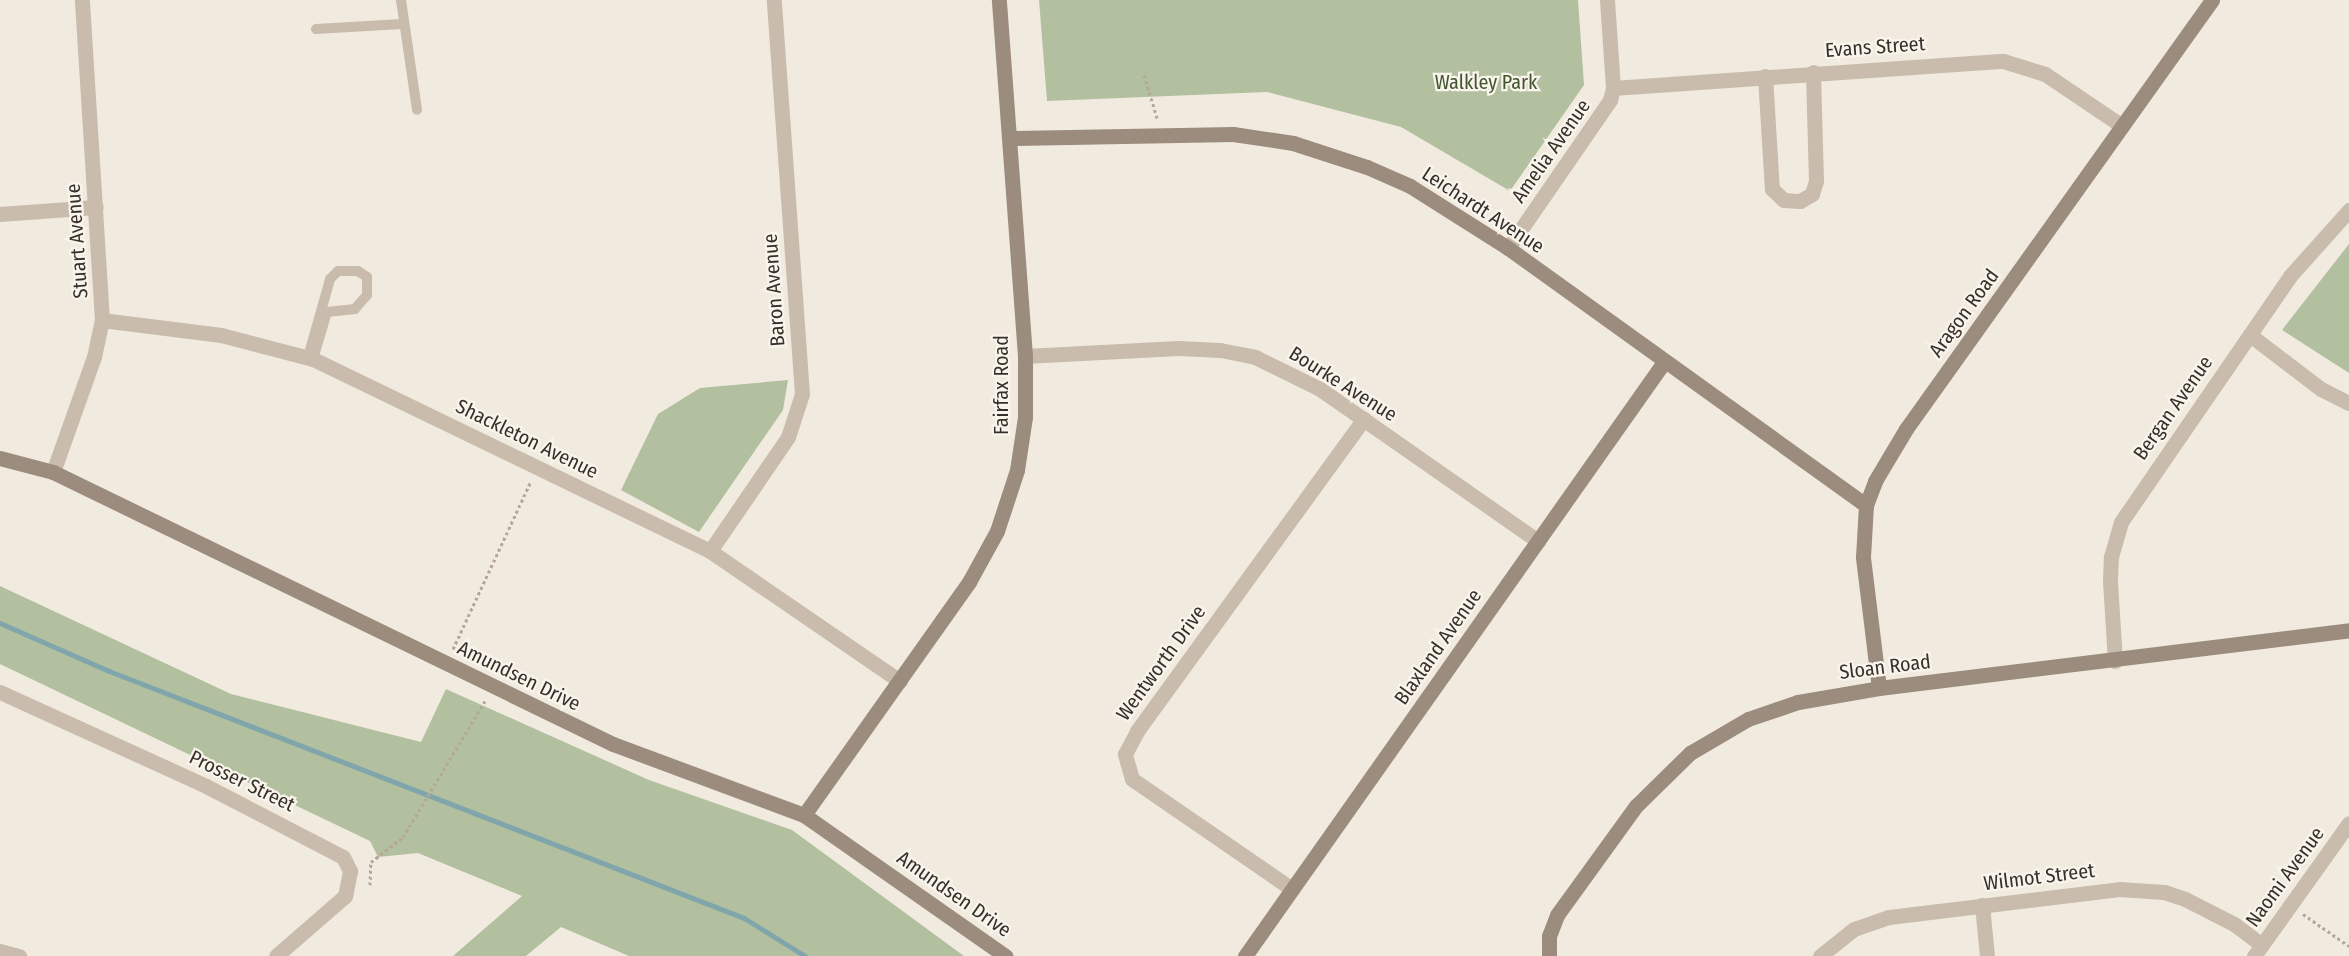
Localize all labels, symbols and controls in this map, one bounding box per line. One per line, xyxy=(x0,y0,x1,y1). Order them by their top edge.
street label: Evans Street xyxy=(1824,32,1926,62)
park label: Walkley Park xyxy=(1435,70,1537,94)
street label: Amelia Avenue xyxy=(1507,95,1595,207)
street label: Leichardt Avenue xyxy=(1417,162,1549,258)
street label: Stuart Avenue xyxy=(61,183,93,299)
street label: Baron Avenue xyxy=(758,233,790,347)
street label: Aragon Road xyxy=(1924,264,2004,362)
street label: Fairfax Road xyxy=(989,335,1013,435)
street label: Bourke Avenue xyxy=(1285,341,1401,427)
street label: Bergan Avenue xyxy=(2128,351,2218,465)
street label: Shackleton Avenue xyxy=(452,394,602,484)
street label: Blaxland Avenue xyxy=(1389,585,1487,709)
street label: Wentworth Drive xyxy=(1111,601,1211,725)
street label: Amundsen Drive xyxy=(454,636,584,716)
street label: Sloan Road xyxy=(1838,649,1932,685)
street label: Prosser Street xyxy=(185,745,299,817)
street label: Naomi Avenue xyxy=(2241,822,2329,932)
street label: Amundsen Drive xyxy=(892,846,1016,942)
street label: Wilmot Street xyxy=(1982,858,2096,896)

